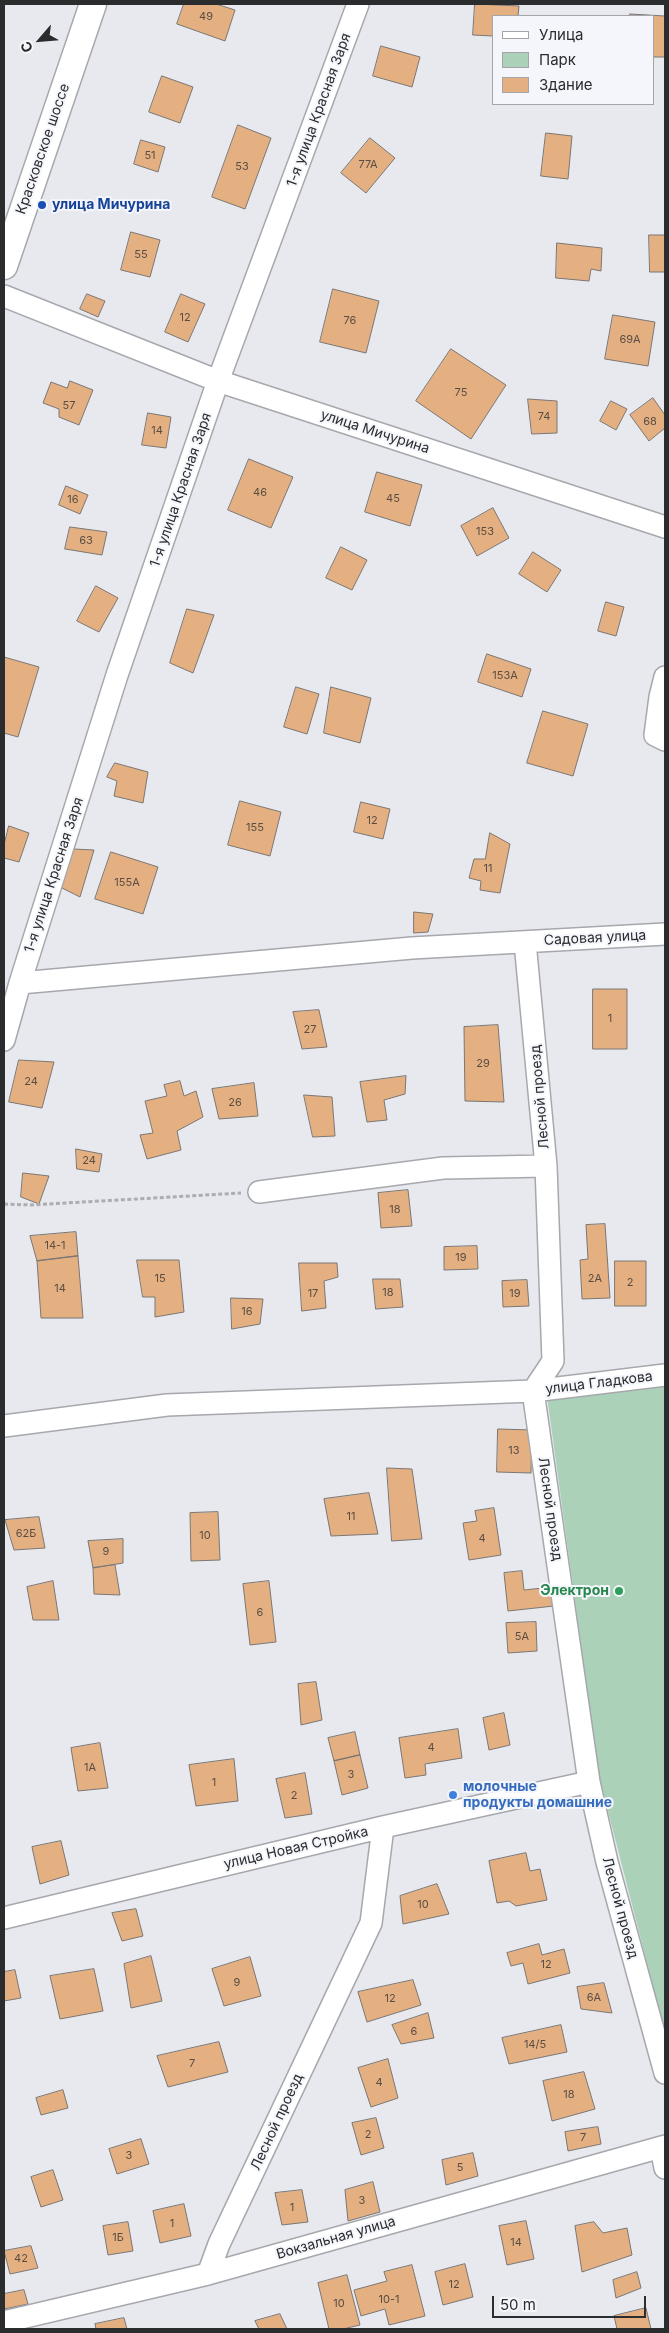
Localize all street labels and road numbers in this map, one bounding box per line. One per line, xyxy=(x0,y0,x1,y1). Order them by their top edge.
street label: 1-я улица Красная Заря xyxy=(283,31,355,189)
street label: Красковское шоссе xyxy=(13,81,73,217)
street label: улица Мичурина xyxy=(318,406,432,458)
street label: 1-я улица Красная Заря xyxy=(147,411,215,569)
street label: 1-я улица Красная Заря xyxy=(21,795,87,955)
street label: Садовая улица xyxy=(543,927,647,949)
street label: Лесной проезд xyxy=(527,1044,553,1150)
street label: улица Гладкова xyxy=(544,1368,654,1398)
street label: Лесной проезд xyxy=(534,1456,566,1562)
street label: улица Новая Стройка xyxy=(222,1823,370,1873)
street label: Лесной проезд xyxy=(598,1855,642,1961)
street label: Лесной проезд xyxy=(247,2071,307,2173)
street label: Вокзальная улица xyxy=(275,2213,397,2263)

